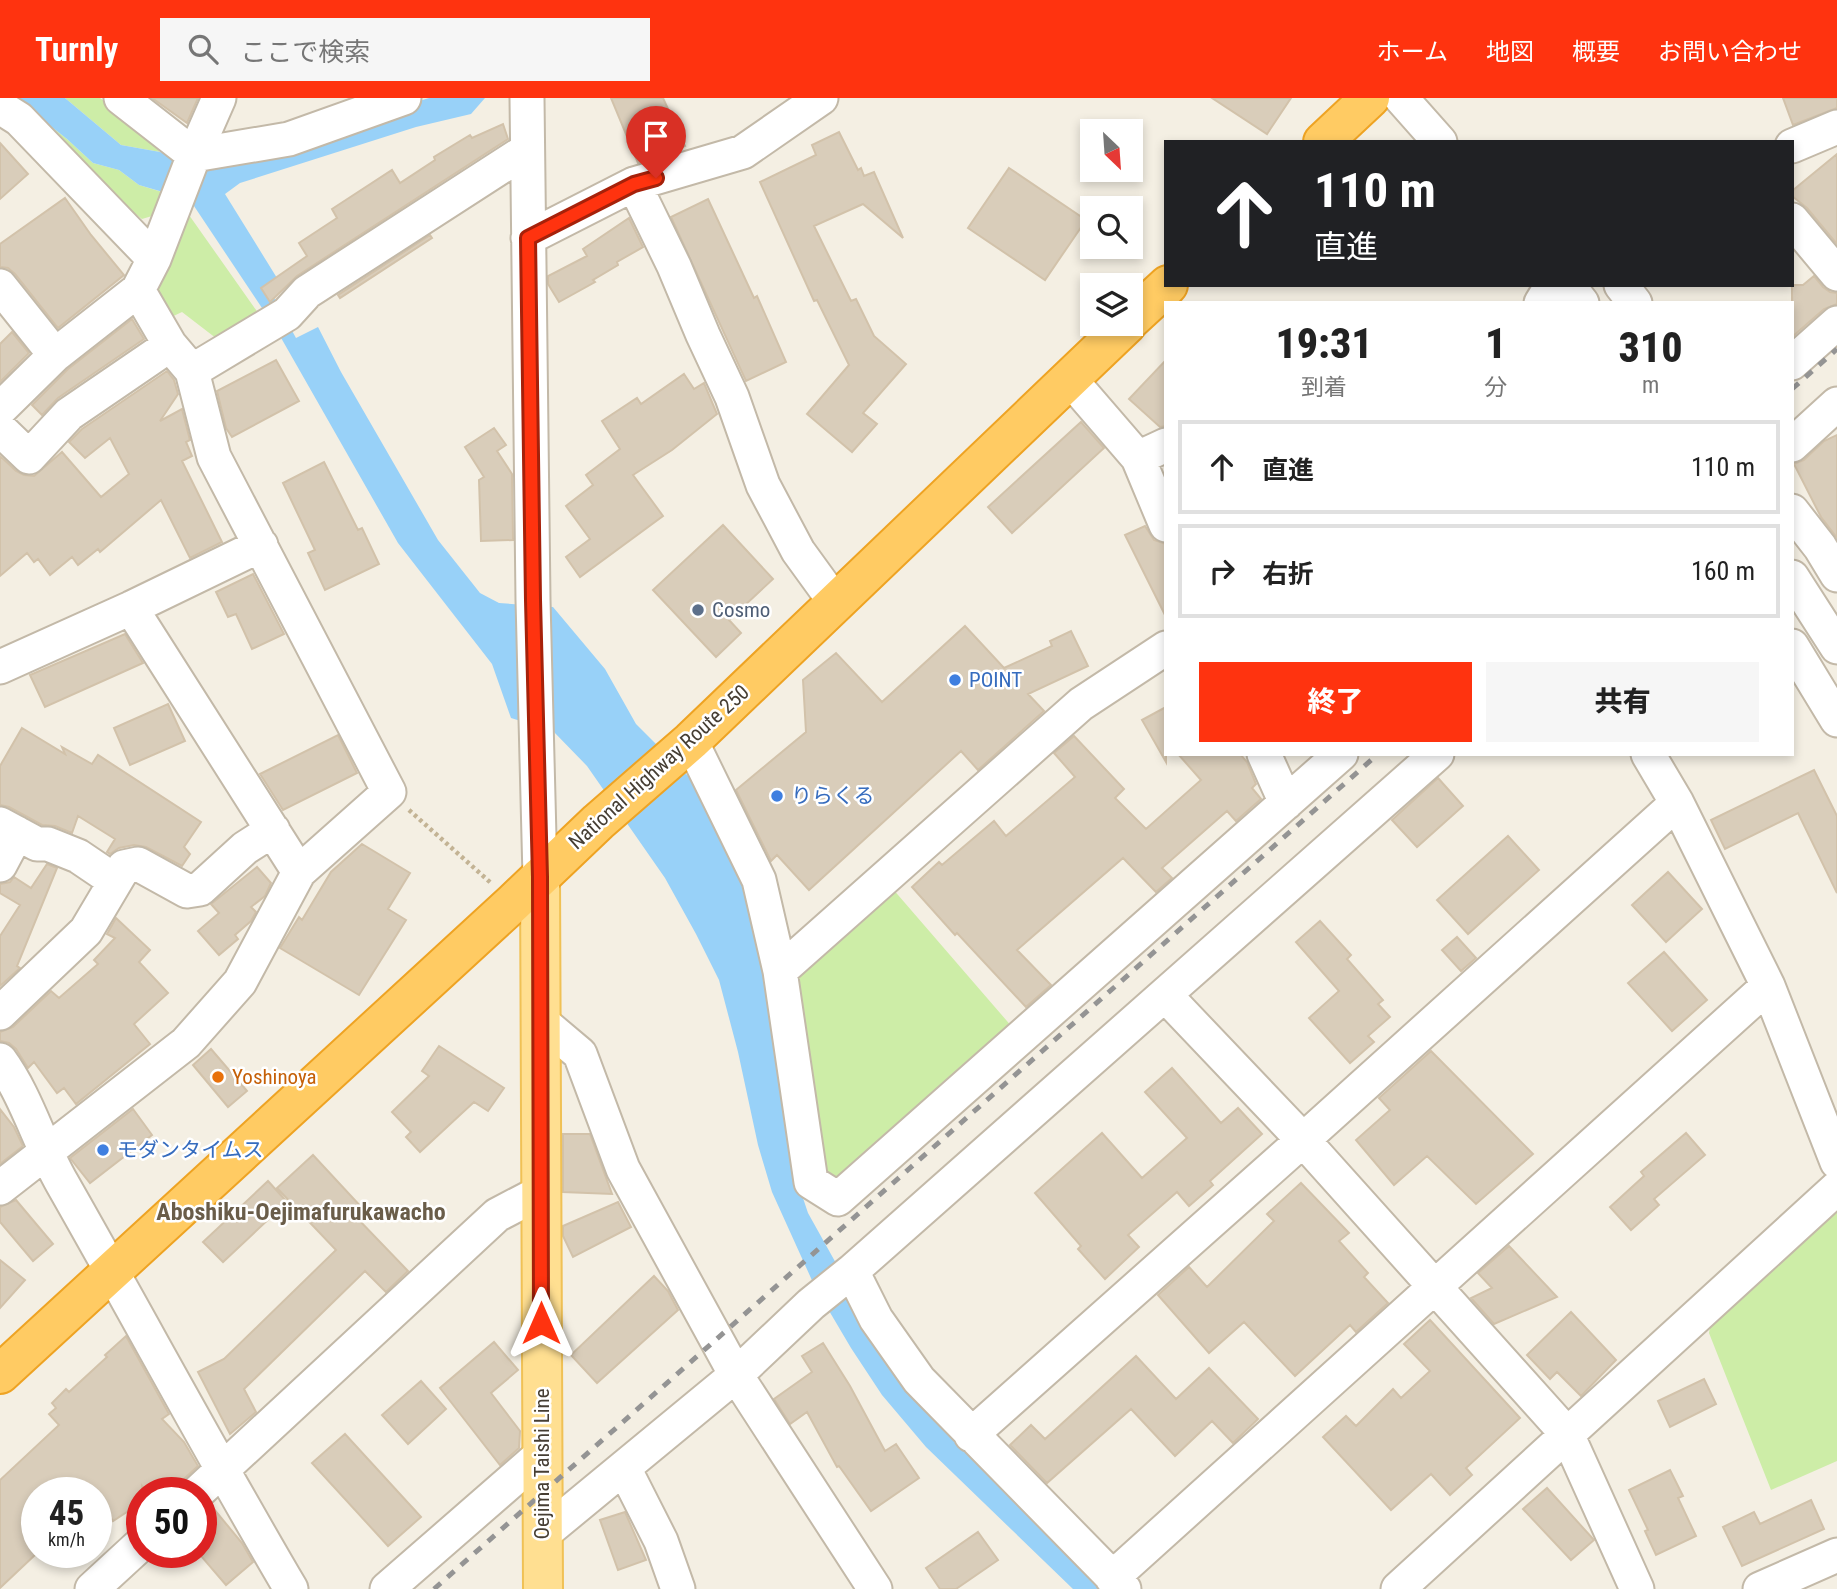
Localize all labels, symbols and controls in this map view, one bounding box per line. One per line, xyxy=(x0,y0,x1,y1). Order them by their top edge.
search box xyxy=(160,18,650,81)
text: Turnly xyxy=(35,30,118,69)
icon: search xyxy=(184,30,222,68)
text: ここで検索 xyxy=(240,37,370,67)
text: ホーム xyxy=(1377,38,1448,66)
text: 地図 xyxy=(1486,38,1534,66)
text: 概要 xyxy=(1572,38,1620,66)
text: お問い合わせ xyxy=(1658,38,1802,66)
pin xyxy=(626,106,686,178)
icon: arrive xyxy=(637,117,675,155)
north arrow xyxy=(1080,119,1143,182)
map controls xyxy=(1080,119,1143,336)
text: 110 m xyxy=(1314,162,1436,219)
icon: ahead xyxy=(1199,168,1290,259)
button: search xyxy=(1080,196,1143,259)
text: 直進 xyxy=(1314,228,1378,266)
button: layers xyxy=(1080,273,1143,336)
text: 19:31 xyxy=(1275,319,1373,368)
text: 1 xyxy=(1485,319,1506,368)
text: 310 xyxy=(1619,323,1683,372)
text: m xyxy=(1642,372,1659,399)
text: 到着 xyxy=(1301,374,1347,401)
text: 分 xyxy=(1484,374,1507,401)
icon: ahead xyxy=(1203,448,1241,486)
text: 110 m xyxy=(1691,452,1755,482)
text: 直進 xyxy=(1262,455,1314,485)
icon: right xyxy=(1203,552,1241,590)
text: 160 m xyxy=(1691,556,1755,586)
text: 右折 xyxy=(1262,559,1314,589)
place label: Cosmo xyxy=(712,598,770,622)
marker: Cosmo xyxy=(690,602,706,618)
button: 終了 xyxy=(1199,662,1472,742)
button: 共有 xyxy=(1486,662,1759,742)
place label: POINT xyxy=(969,668,1022,692)
marker: POINT xyxy=(947,672,963,688)
street label: National Highway Route 250 xyxy=(564,680,754,854)
place label: りらくる xyxy=(791,784,875,808)
marker: りらくる xyxy=(769,788,785,804)
place label: Yoshinoya xyxy=(232,1065,317,1089)
marker: Yoshinoya xyxy=(210,1069,226,1085)
place label: モダンタイムス xyxy=(117,1138,264,1162)
marker: モダンタイムス xyxy=(95,1142,111,1158)
district label: Aboshiku-Oejimafurukawacho xyxy=(156,1198,446,1226)
position arrow xyxy=(504,1286,578,1360)
street label: Oejima Taishi Line xyxy=(530,1388,554,1540)
speed limit sign: 50 xyxy=(126,1477,217,1568)
text: 45 xyxy=(49,1493,84,1534)
text: km/h xyxy=(48,1529,85,1550)

